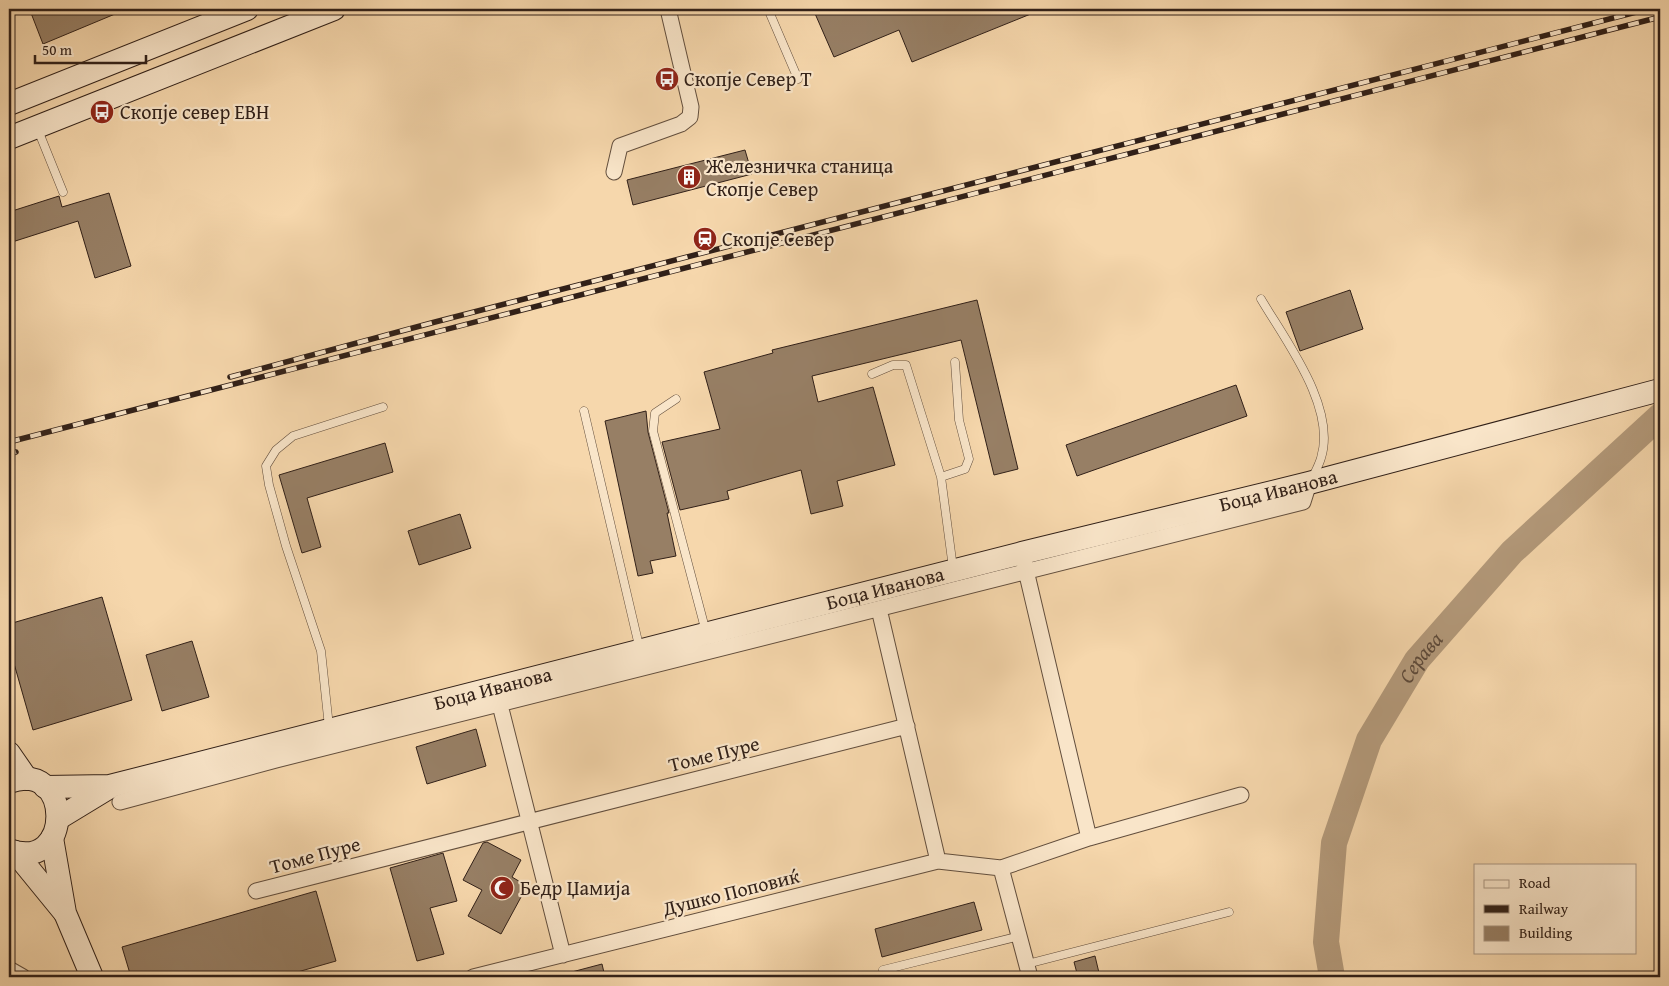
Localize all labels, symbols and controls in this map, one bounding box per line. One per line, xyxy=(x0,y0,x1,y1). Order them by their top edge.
scale bar xyxy=(35,32,146,64)
text: 50 m xyxy=(42,39,73,60)
place label: Скопје Север Т xyxy=(684,64,812,93)
bus stop icon: Скопје Север Т xyxy=(654,66,680,92)
place label: Скопје север ЕВН xyxy=(120,97,269,126)
bus stop icon: Скопје север ЕВН xyxy=(89,99,115,125)
place label: Железничка станица Скопје Север xyxy=(705,151,894,203)
building icon: Железничка станица Скопје Север xyxy=(676,164,702,190)
place label: Скопје Север xyxy=(722,224,834,253)
station icon: Скопје Север xyxy=(692,226,718,252)
street label: Боца Иванова xyxy=(1216,461,1341,518)
street label: Боца Иванова xyxy=(823,558,948,616)
water label: Серава xyxy=(1391,625,1450,689)
street label: Боца Иванова xyxy=(430,659,555,717)
street label: Томе Пуре xyxy=(665,728,762,779)
street label: Томе Пуре xyxy=(266,829,363,881)
street label: Душко Поповиќ xyxy=(659,860,803,923)
legend xyxy=(1474,864,1636,954)
text: Road xyxy=(1519,872,1550,893)
place label: Бедр Џамија xyxy=(520,873,631,902)
mosque icon: Бедр Џамија xyxy=(489,875,515,901)
text: Railway xyxy=(1519,898,1569,919)
text: Building xyxy=(1519,922,1573,943)

